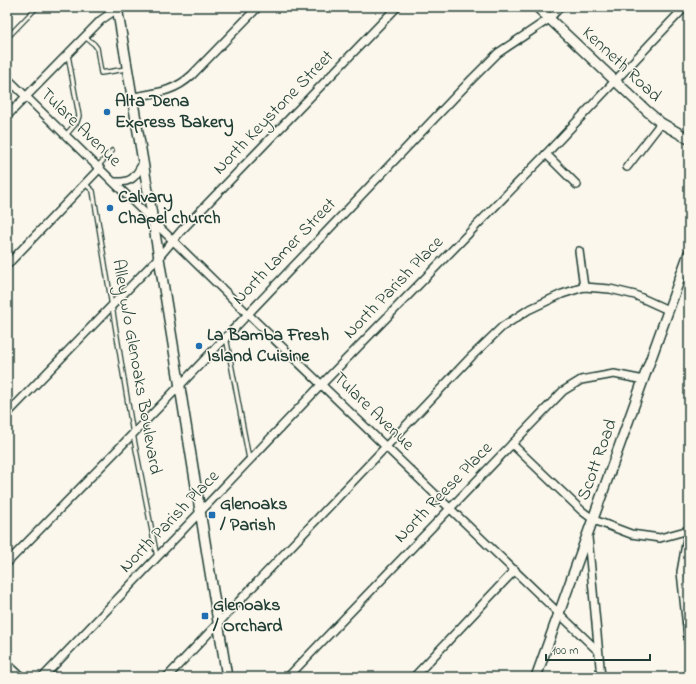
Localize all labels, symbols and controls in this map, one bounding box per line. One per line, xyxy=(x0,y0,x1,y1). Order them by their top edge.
street label: Kenneth Road xyxy=(575,21,667,109)
street label: North Keystone Street xyxy=(208,45,340,181)
street label: Tulare Avenue xyxy=(33,82,127,174)
place label: Alta Dena Express Bakery xyxy=(115,89,234,137)
marker: Alta Dena Express Bakery xyxy=(102,107,112,117)
place label: Calvary Chapel church xyxy=(118,185,221,232)
street label: North Lamer Street xyxy=(227,193,343,311)
marker: Calvary Chapel church xyxy=(105,203,115,213)
street label: North Parish Place xyxy=(338,230,451,345)
street label: Alley w/o Glenoaks Boulevard xyxy=(104,257,168,477)
place label: La Bamba Fresh Island Cuisine xyxy=(207,323,329,370)
marker: La Bamba Fresh Island Cuisine xyxy=(194,341,204,351)
street label: Tulare Avenue xyxy=(326,366,420,458)
street label: Scott Road xyxy=(571,416,625,504)
street label: North Reese Place xyxy=(389,436,500,550)
street label: North Parish Place xyxy=(114,464,227,579)
place label: Glenoaks / Parish xyxy=(219,492,287,539)
marker: Glenoaks / Parish xyxy=(207,510,217,520)
place label: Glenoaks / Orchard xyxy=(212,593,283,640)
marker: Glenoaks / Orchard xyxy=(200,611,210,621)
scale bar xyxy=(546,636,650,662)
text: 100 m xyxy=(552,642,579,660)

